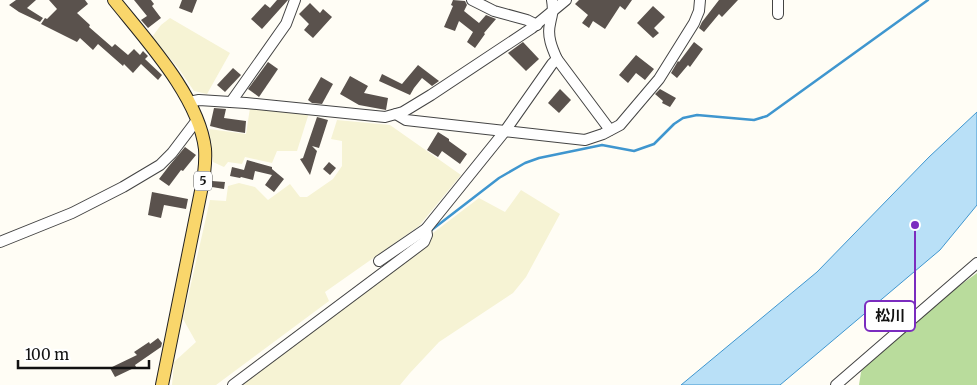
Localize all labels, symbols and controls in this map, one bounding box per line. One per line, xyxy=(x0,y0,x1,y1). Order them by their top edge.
road number: 5 xyxy=(194,172,212,190)
callout: 松川 xyxy=(865,301,915,331)
text: 松川 xyxy=(875,306,905,325)
scale bar xyxy=(18,338,149,370)
text: 100 m xyxy=(25,345,69,364)

